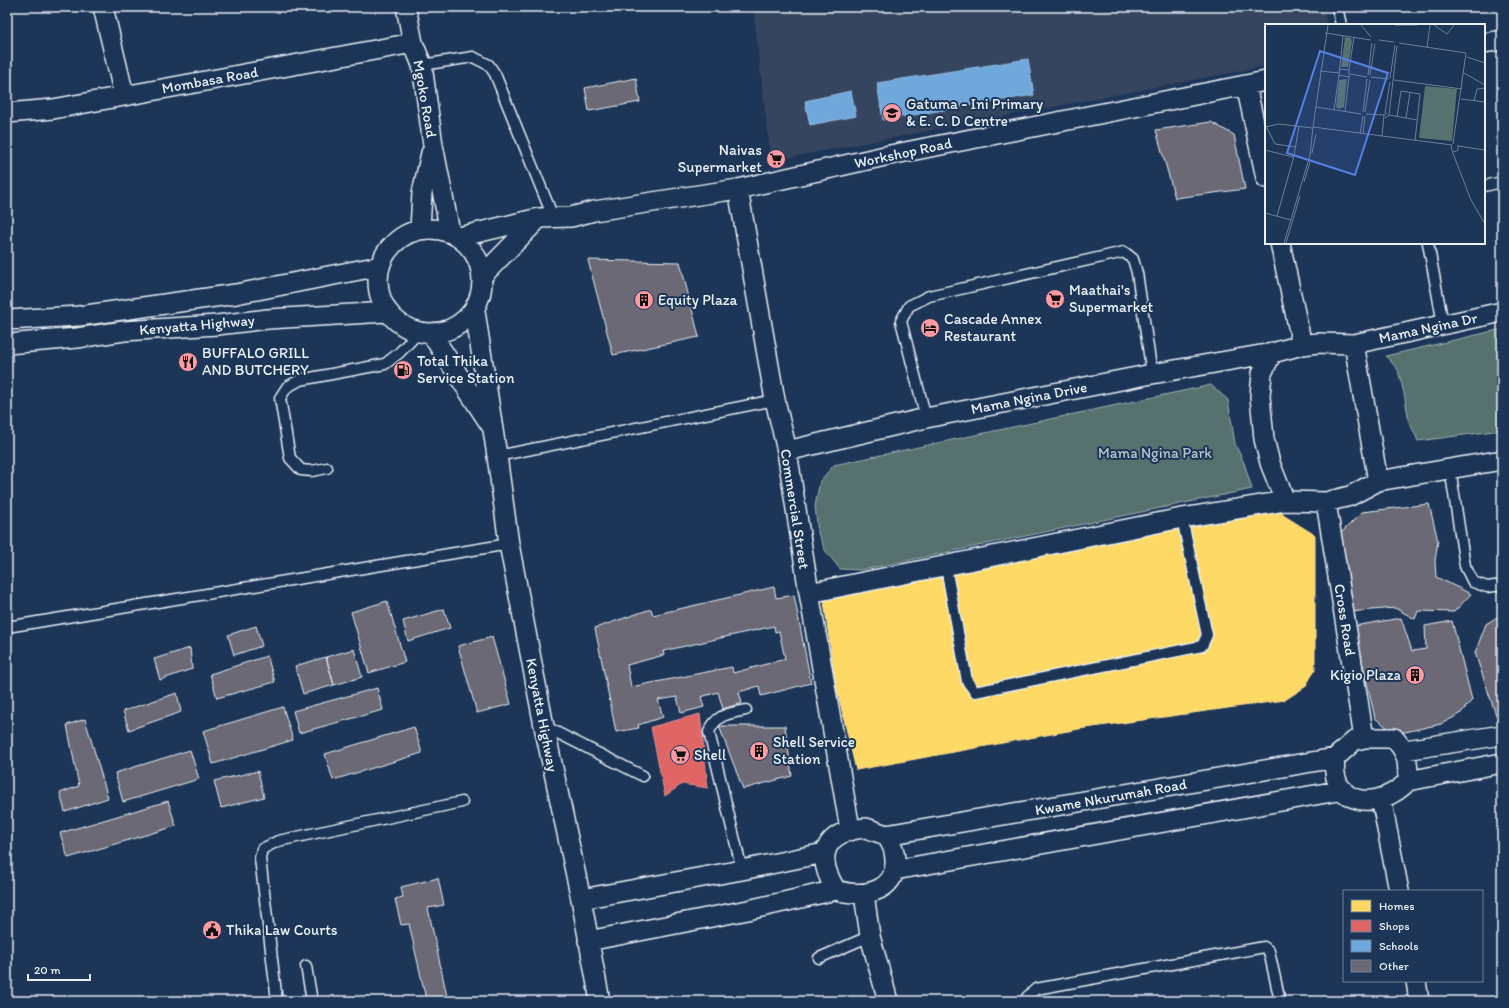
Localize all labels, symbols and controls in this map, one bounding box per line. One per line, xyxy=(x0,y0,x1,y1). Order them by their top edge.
inset map xyxy=(1265,24,1485,244)
street label: Mgoko Road xyxy=(409,59,441,139)
street label: Mombasa Road xyxy=(160,63,260,97)
place label: Gatuma - Ini Primary & E. C. D Centre xyxy=(906,95,1043,130)
school or university icon: Gatuma - Ini Primary & E. C. D Centre xyxy=(881,102,903,124)
street label: Workshop Road xyxy=(852,134,954,172)
place label: Naivas Supermarket xyxy=(678,141,762,176)
supermarket icon: Naivas Supermarket xyxy=(765,148,787,170)
place label: Maathai's Supermarket xyxy=(1069,281,1154,316)
supermarket icon: Maathai's Supermarket xyxy=(1044,288,1066,310)
building icon: Equity Plaza xyxy=(633,289,655,311)
place label: Equity Plaza xyxy=(658,291,738,309)
street label: Mama Ngina Dr xyxy=(1377,309,1479,347)
place label: Cascade Annex Restaurant xyxy=(944,310,1042,345)
street label: Kenyatta Highway xyxy=(139,311,255,339)
hotel icon: Cascade Annex Restaurant xyxy=(919,317,941,339)
place label: BUFFALO GRILL AND BUTCHERY xyxy=(202,344,309,379)
restaurant icon: BUFFALO GRILL AND BUTCHERY xyxy=(177,351,199,373)
place label: Total Thika Service Station xyxy=(417,352,515,387)
fuel station icon: Total Thika Service Station xyxy=(392,359,414,381)
street label: Mama Ngina Drive xyxy=(969,378,1089,418)
park label: Mama Ngina Park xyxy=(1098,444,1212,462)
street label: Commercial Street xyxy=(777,448,813,571)
street label: Cross Road xyxy=(1330,583,1360,658)
street label: Kenyatta Highway xyxy=(522,657,562,773)
building icon: Kigio Plaza xyxy=(1404,664,1426,686)
place label: Kigio Plaza xyxy=(1330,666,1402,684)
place label: Shell Service Station xyxy=(773,733,855,768)
building icon: Shell Service Station xyxy=(748,740,770,762)
supermarket icon: Shell xyxy=(669,744,691,766)
place label: Shell xyxy=(694,746,727,764)
street label: Kwame Nkurumah Road xyxy=(1034,775,1189,819)
legend xyxy=(1343,890,1483,982)
text: Homes xyxy=(1379,899,1415,913)
public building icon: Thika Law Courts xyxy=(201,919,223,941)
text: Shops xyxy=(1379,919,1410,933)
place label: Thika Law Courts xyxy=(226,921,338,939)
text: Schools xyxy=(1379,939,1418,953)
scale bar xyxy=(28,956,90,982)
text: Other xyxy=(1379,959,1409,973)
text: 20 m xyxy=(34,963,61,977)

